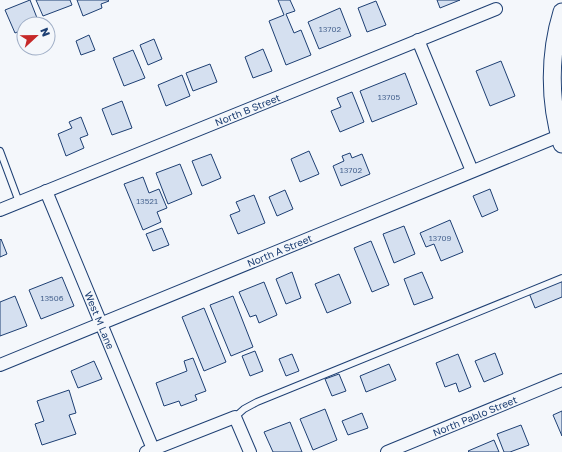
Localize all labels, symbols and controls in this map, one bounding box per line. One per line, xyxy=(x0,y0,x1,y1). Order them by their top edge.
north arrow xyxy=(16,16,56,56)
house number: 13702 xyxy=(319,24,342,34)
text: N xyxy=(38,26,53,38)
street label: North B Street xyxy=(213,91,282,128)
house number: 13705 xyxy=(378,92,401,102)
house number: 13702 xyxy=(340,165,363,175)
house number: 13521 xyxy=(136,196,158,206)
street label: North A Street xyxy=(245,232,314,269)
house number: 13709 xyxy=(429,233,451,243)
street label: West M Lane xyxy=(82,290,117,351)
house number: 13506 xyxy=(41,293,64,303)
street label: North Pablo Street xyxy=(431,393,519,439)

